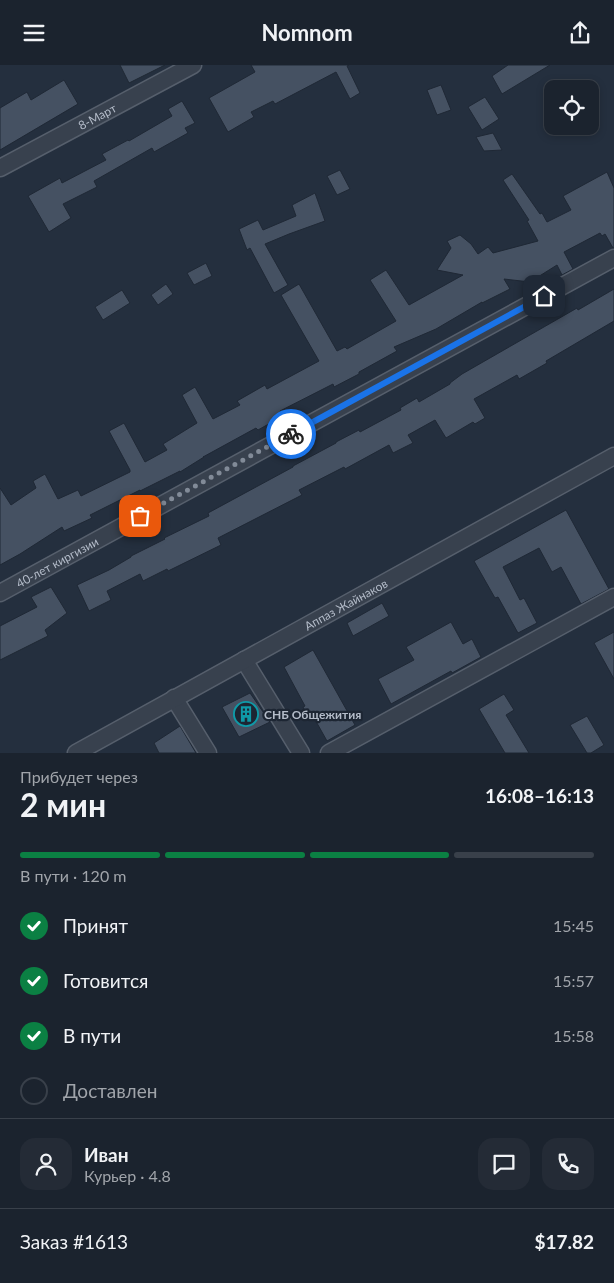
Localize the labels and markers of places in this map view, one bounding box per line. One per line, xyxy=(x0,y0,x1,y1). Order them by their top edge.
pin xyxy=(523,275,565,317)
pin xyxy=(119,495,161,537)
building icon: СНБ Общежития xyxy=(233,701,259,727)
place label: СНБ Общежития xyxy=(264,707,361,722)

